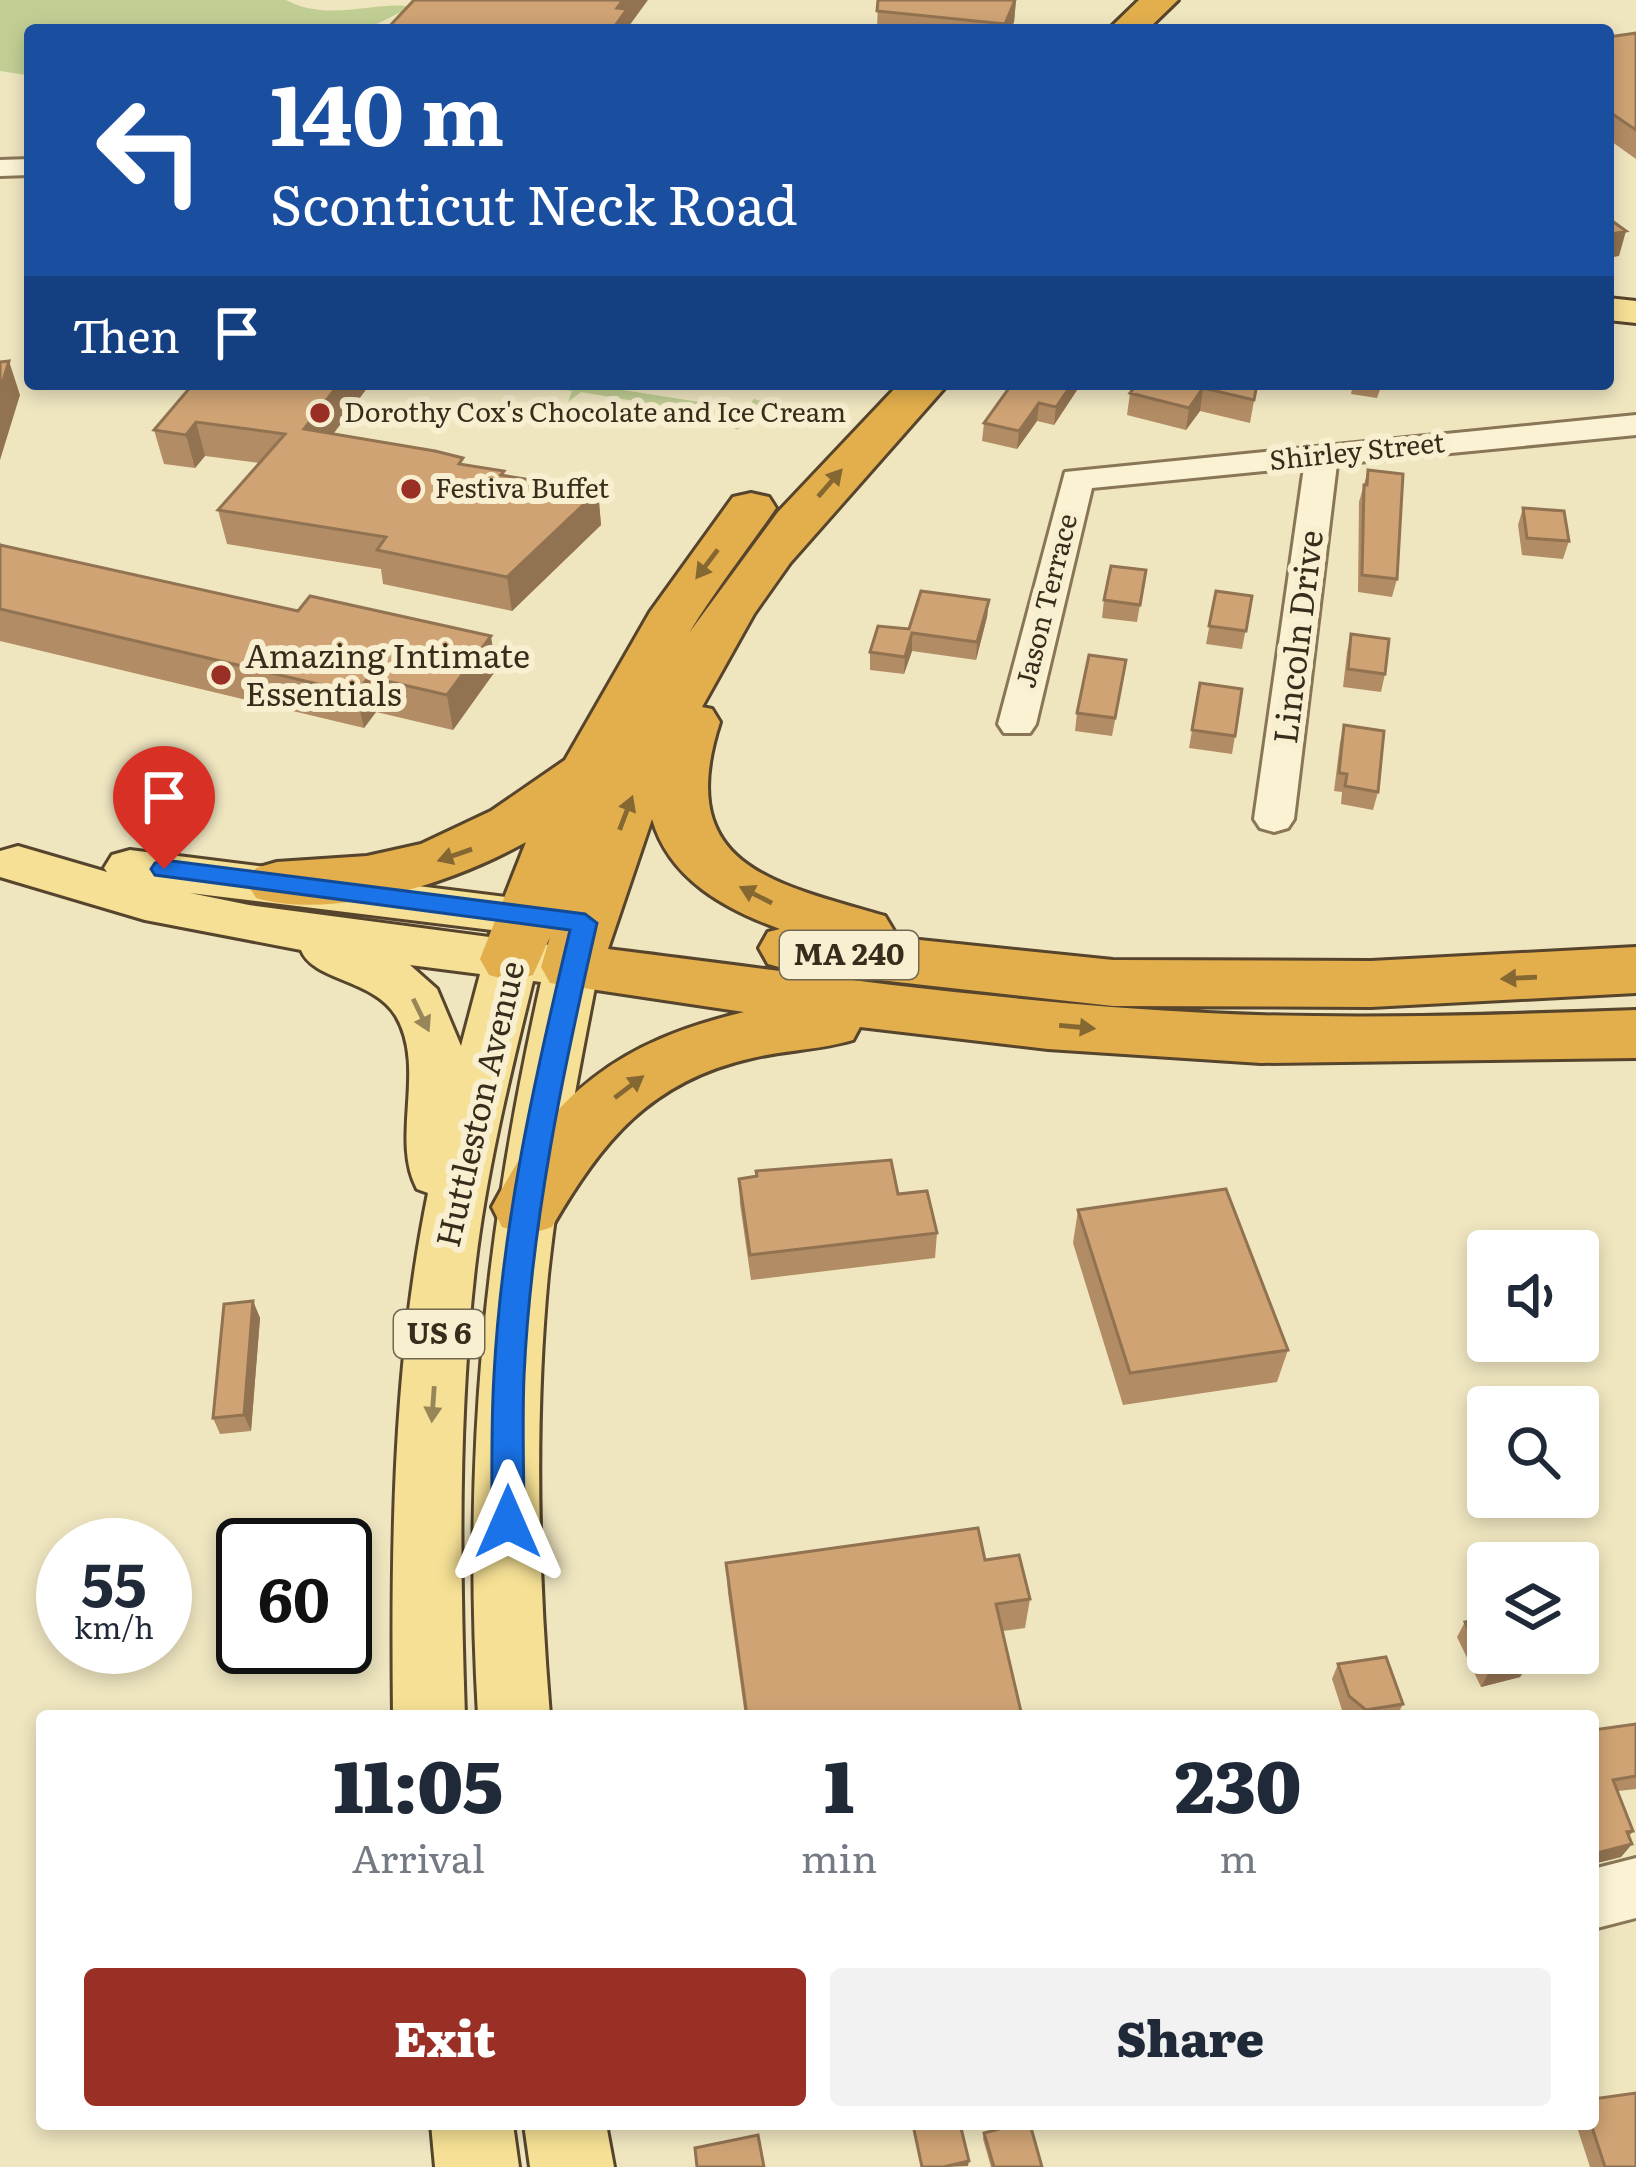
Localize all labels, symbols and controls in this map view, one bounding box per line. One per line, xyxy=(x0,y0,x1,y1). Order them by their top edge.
text: 140 m xyxy=(270,47,505,172)
icon: left xyxy=(72,72,228,228)
text: Sconticut Neck Road xyxy=(270,161,798,242)
text: Then xyxy=(72,300,180,367)
icon: arrive xyxy=(204,300,270,366)
place label: Dorothy Cox's Chocolate and Ice Cream xyxy=(344,390,846,430)
marker: Dorothy Cox's Chocolate and Ice Cream xyxy=(307,400,333,426)
street label: Shirley Street xyxy=(1267,420,1446,478)
place label: Festiva Buffet xyxy=(435,466,609,506)
one-way arrow xyxy=(816,469,843,498)
marker: Festiva Buffet xyxy=(398,476,424,502)
street label: Jason Terrace xyxy=(1003,509,1085,692)
street label: Lincoln Drive xyxy=(1258,527,1333,746)
one-way arrow xyxy=(696,548,720,580)
place label: Amazing Intimate Essentials xyxy=(245,629,530,716)
marker: Amazing Intimate Essentials xyxy=(208,662,234,688)
pin xyxy=(113,746,215,869)
icon: arrive xyxy=(131,764,197,830)
one-way arrow xyxy=(617,795,636,831)
one-way arrow xyxy=(436,846,473,865)
one-way arrow xyxy=(738,885,773,905)
road number: MA 240 xyxy=(780,931,918,979)
street label: Huttleston Avenue xyxy=(421,956,534,1251)
one-way arrow xyxy=(1500,969,1537,988)
one-way arrow xyxy=(411,998,431,1033)
one-way arrow xyxy=(1059,1018,1096,1037)
one-way arrow xyxy=(613,1075,644,1100)
map controls xyxy=(1467,1230,1599,1674)
button: sound xyxy=(1467,1230,1599,1362)
road number: US 6 xyxy=(394,1310,484,1358)
one-way arrow xyxy=(424,1386,443,1423)
button: search xyxy=(1467,1386,1599,1518)
position arrow xyxy=(445,1459,571,1585)
speed limit sign: 60 xyxy=(216,1518,372,1674)
text: 55 xyxy=(81,1536,147,1625)
button: layers xyxy=(1467,1542,1599,1674)
text: km/h xyxy=(74,1604,154,1648)
text: 11:05 xyxy=(333,1728,503,1835)
text: 1 xyxy=(824,1728,854,1835)
text: 230 xyxy=(1175,1728,1302,1835)
text: Arrival xyxy=(352,1827,485,1885)
text: min xyxy=(801,1827,877,1885)
text: m xyxy=(1219,1827,1257,1885)
button: Exit xyxy=(84,1968,806,2106)
button: Share xyxy=(830,1968,1551,2106)

